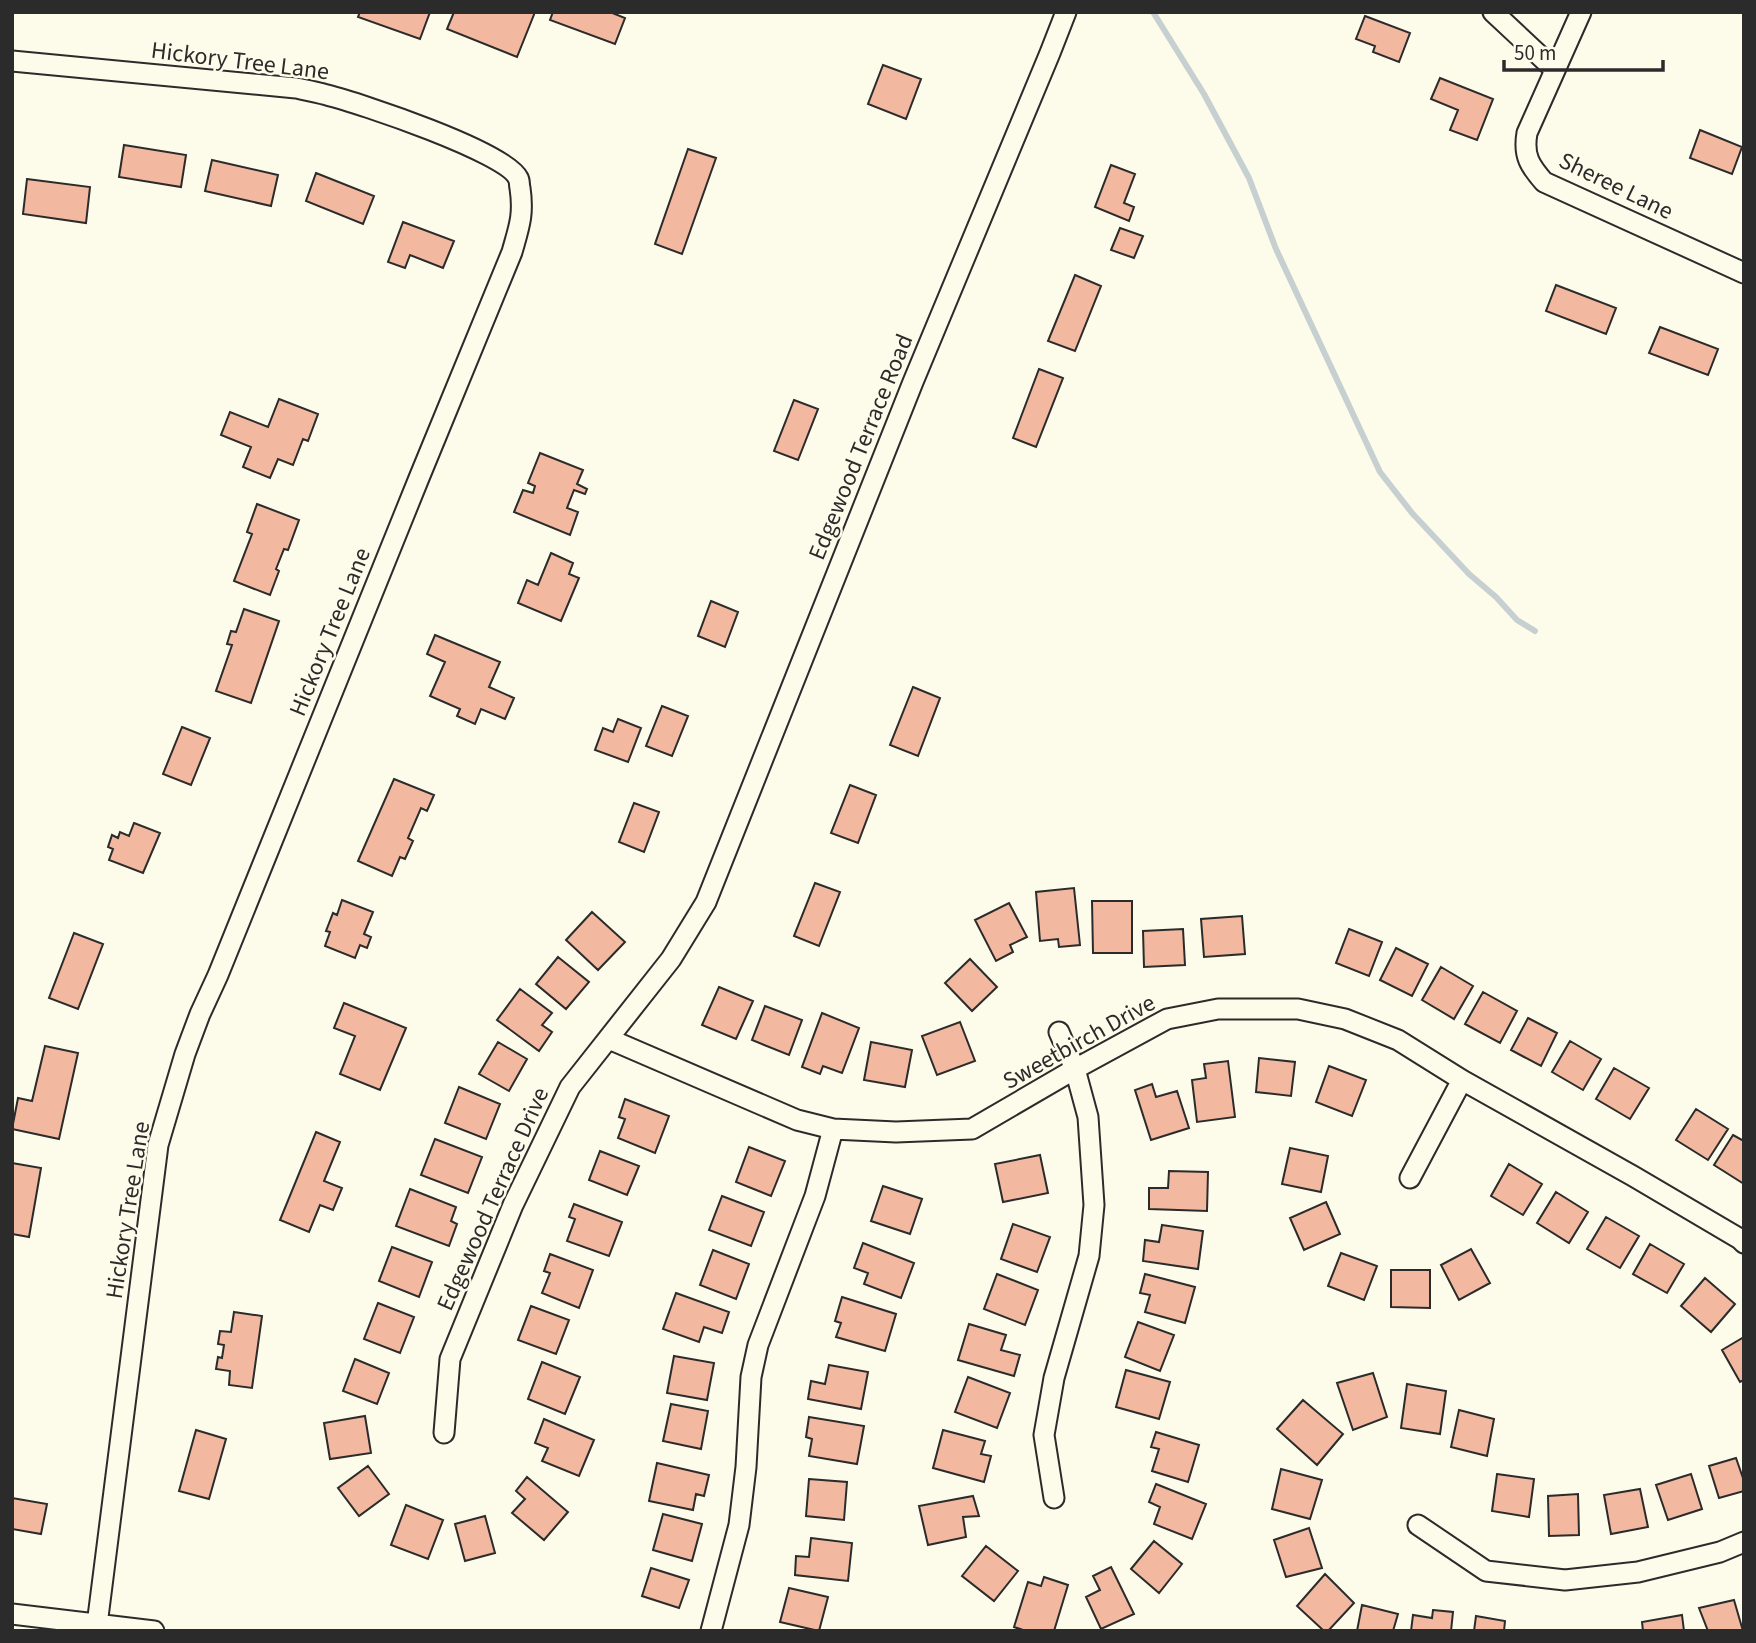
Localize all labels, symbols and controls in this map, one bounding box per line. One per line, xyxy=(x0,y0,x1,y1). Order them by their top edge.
scale bar xyxy=(1504,28,1663,72)
street label: Hickory Tree Lane xyxy=(149,33,331,89)
text: 50 m xyxy=(1514,38,1556,68)
street label: Sheree Lane xyxy=(1553,143,1679,229)
street label: Edgewood Terrace Road xyxy=(800,329,922,565)
street label: Hickory Tree Lane xyxy=(280,542,380,722)
street label: Sweetbirch Drive xyxy=(996,986,1162,1098)
street label: Edgewood Terrace Drive xyxy=(428,1082,558,1316)
street label: Hickory Tree Lane xyxy=(97,1119,159,1301)

